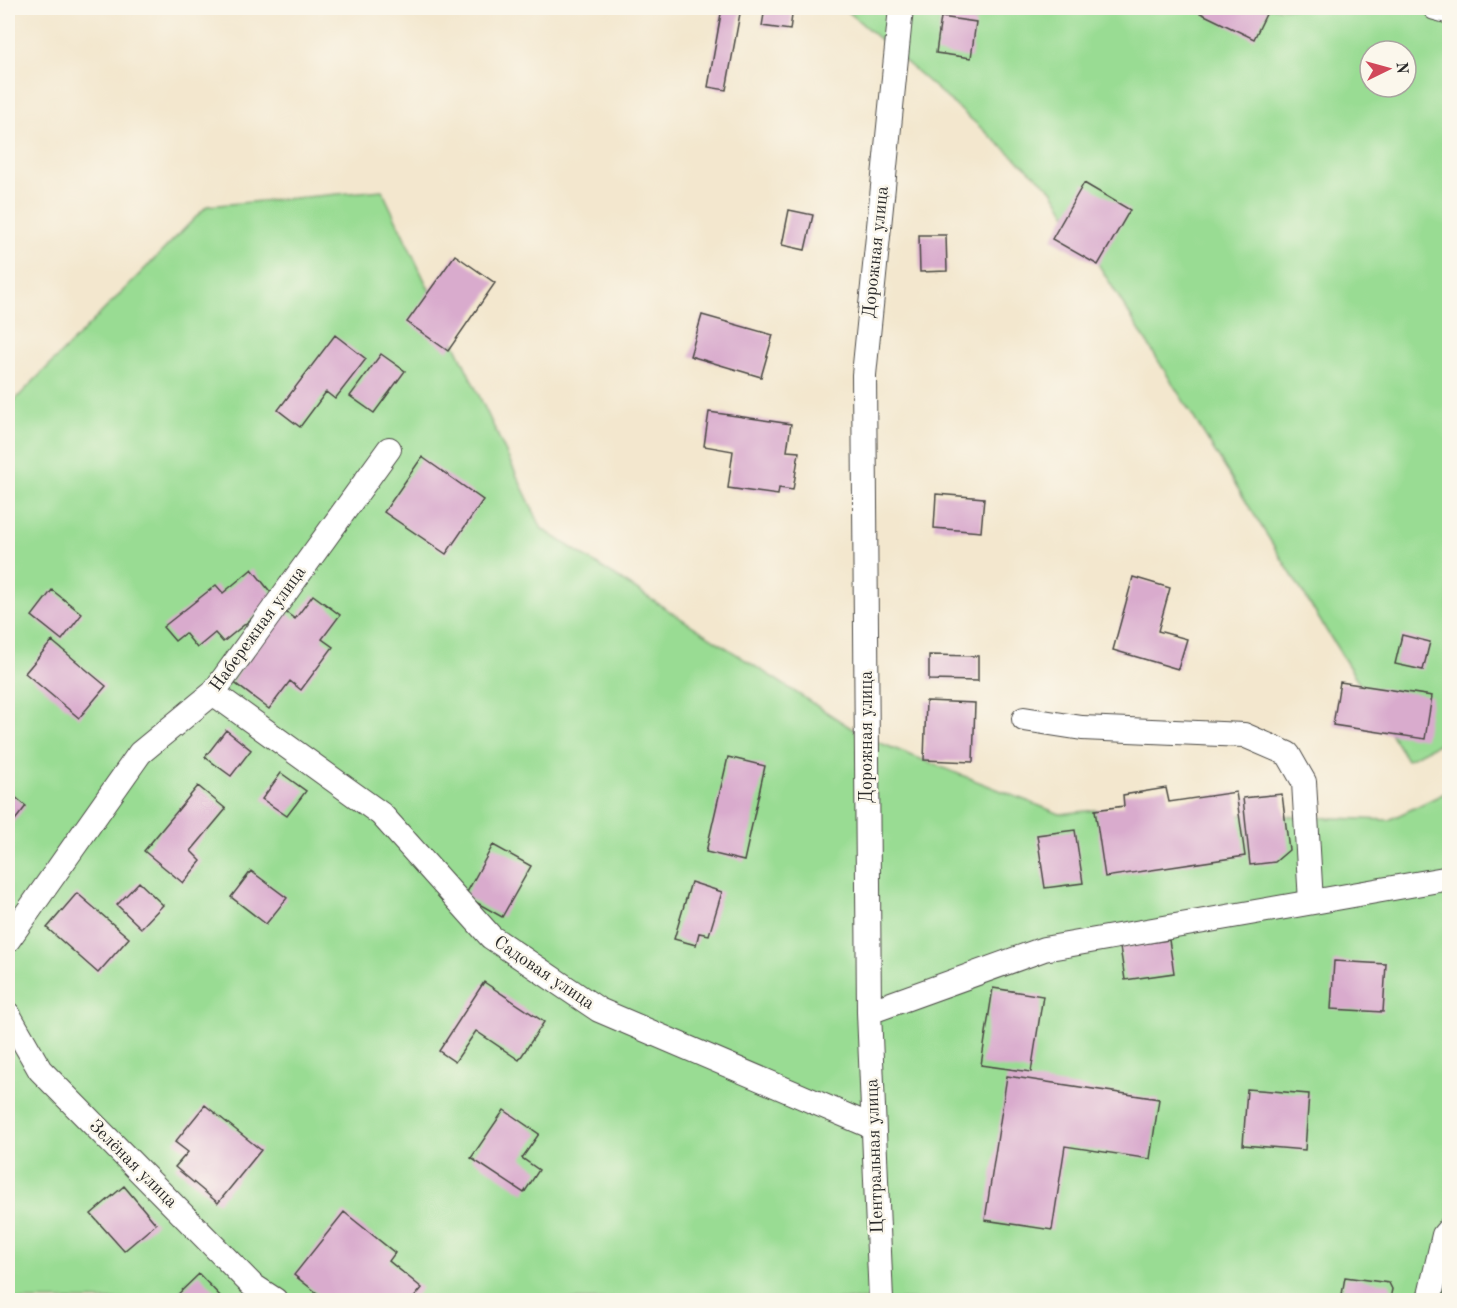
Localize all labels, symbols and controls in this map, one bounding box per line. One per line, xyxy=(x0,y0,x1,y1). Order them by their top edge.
north arrow xyxy=(1358,39,1418,99)
text: N xyxy=(1392,61,1410,75)
street label: Дорожная улица xyxy=(860,185,892,319)
street label: Набережная улица xyxy=(207,563,309,695)
street label: Дорожная улица xyxy=(858,671,876,803)
street label: Садовая улица xyxy=(491,933,597,1013)
street label: Центральная улица xyxy=(863,1078,887,1234)
street label: Зелёная улица xyxy=(86,1117,180,1211)

